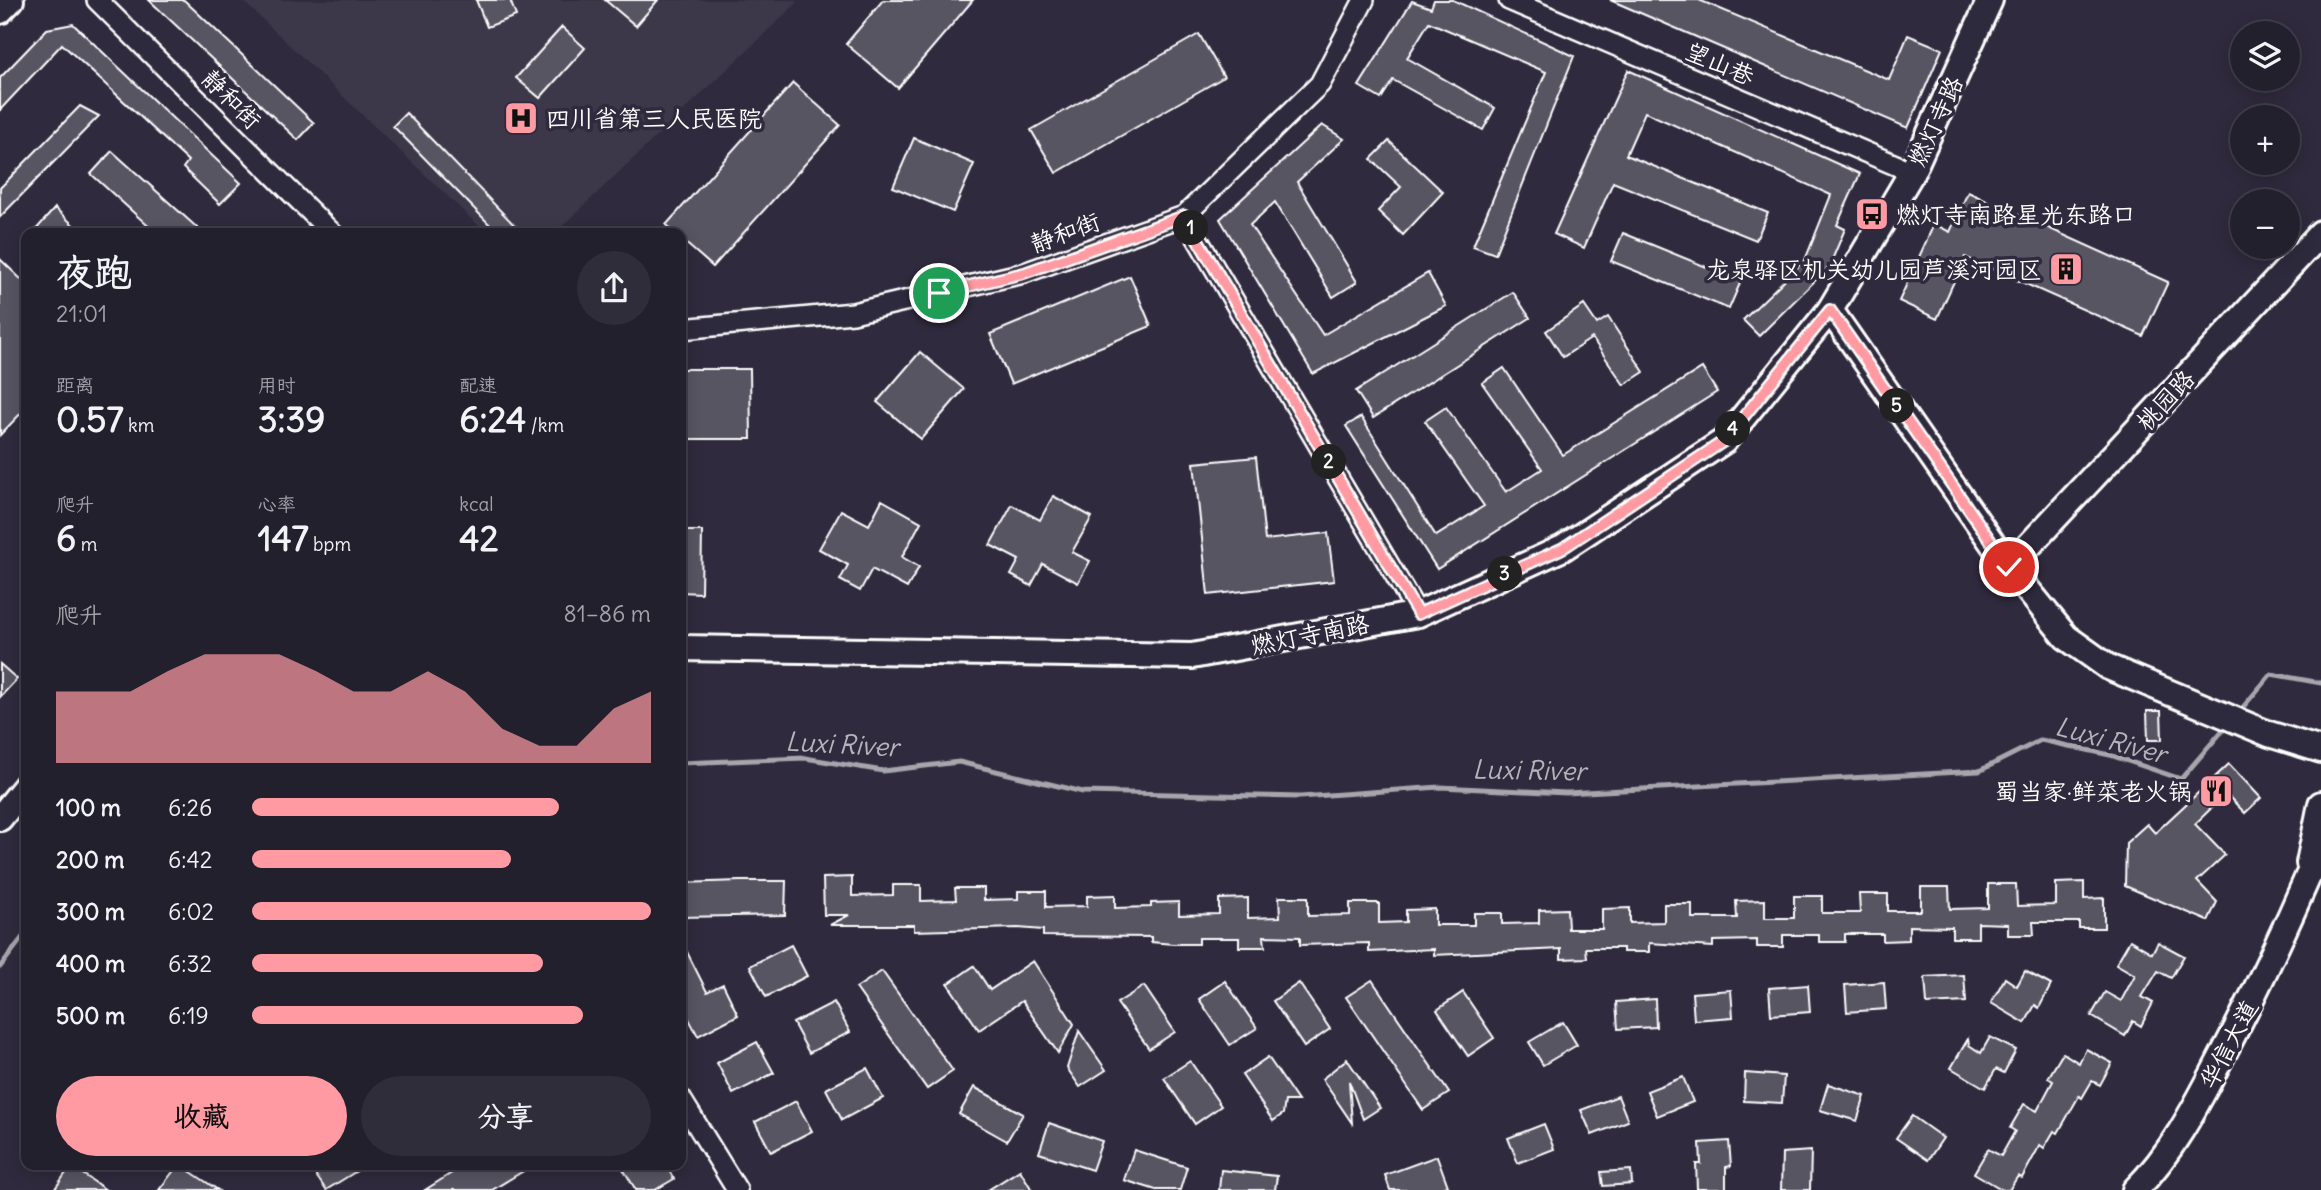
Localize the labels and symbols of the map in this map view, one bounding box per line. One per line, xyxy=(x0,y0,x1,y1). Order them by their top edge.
street label: 望山巷 xyxy=(1681,35,1759,91)
street label: 静和街 xyxy=(196,63,268,135)
street label: 燃灯寺路 xyxy=(1901,71,1969,171)
hospital icon: 四川省第三人民医院 xyxy=(502,99,540,137)
place label: 四川省第三人民医院 xyxy=(546,103,762,133)
bus stop icon: 燃灯寺南路星光东路口 xyxy=(1853,195,1891,233)
place label: 燃灯寺南路星光东路口 xyxy=(1896,199,2136,229)
street label: 静和街 xyxy=(1026,206,1104,258)
pin: 1 xyxy=(1174,210,1208,246)
building icon: 龙泉驿区机关幼儿园芦溪河园区 xyxy=(2047,250,2085,288)
place label: 龙泉驿区机关幼儿园芦溪河园区 xyxy=(1706,254,2042,284)
pin xyxy=(909,263,969,323)
street label: 桃园路 xyxy=(2129,363,2201,437)
pin: 5 xyxy=(1880,388,1914,424)
pin: 4 xyxy=(1716,412,1750,446)
pin: 2 xyxy=(1312,444,1346,480)
pin xyxy=(1979,537,2039,597)
pin: 3 xyxy=(1488,556,1522,592)
street label: 燃灯寺南路 xyxy=(1248,608,1372,660)
water label: Luxi River xyxy=(2052,709,2173,771)
water label: Luxi River xyxy=(785,725,903,764)
water label: Luxi River xyxy=(1472,753,1589,788)
restaurant icon: 蜀当家·鲜菜老火锅 xyxy=(2197,772,2235,810)
place label: 蜀当家·鲜菜老火锅 xyxy=(1995,776,2192,806)
street label: 华信大道 xyxy=(2192,995,2264,1093)

